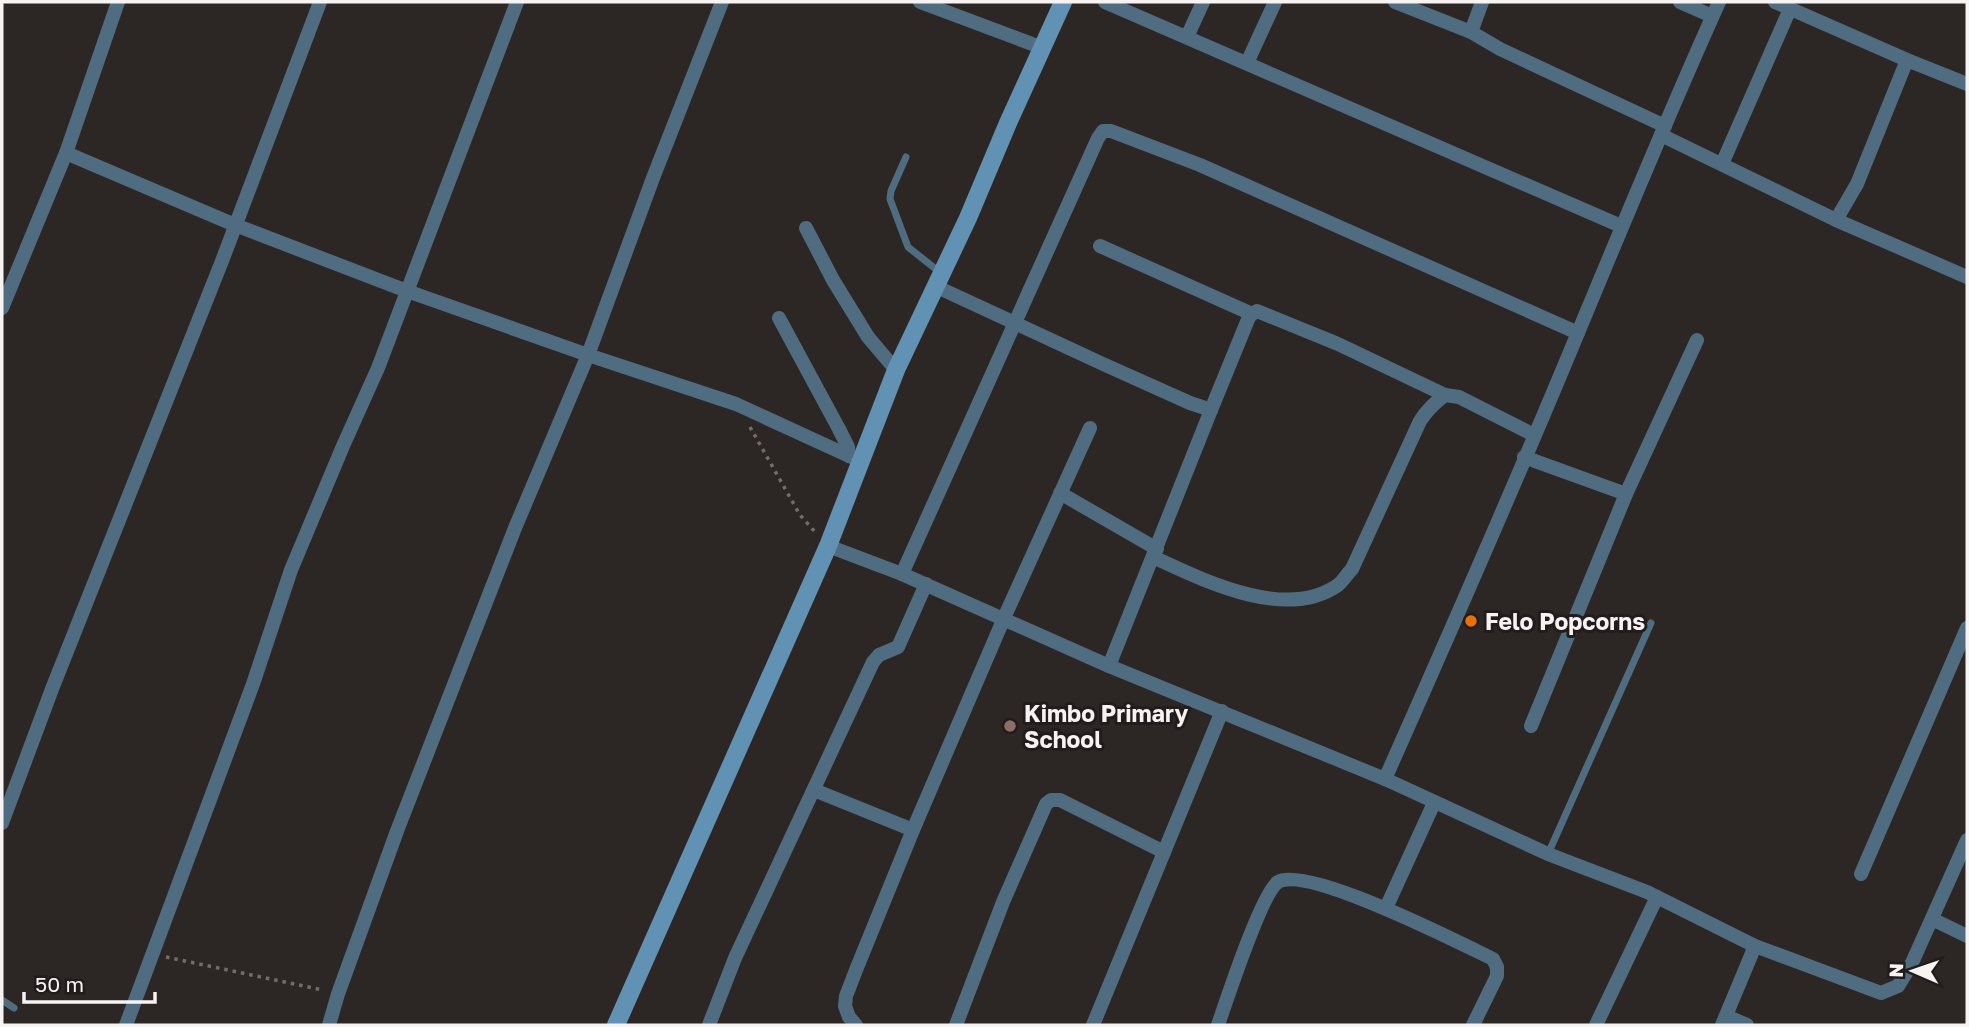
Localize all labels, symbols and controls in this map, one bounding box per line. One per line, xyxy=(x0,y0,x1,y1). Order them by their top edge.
place label: Felo Popcorns xyxy=(1485,607,1645,635)
marker: Felo Popcorns xyxy=(1463,613,1479,629)
place label: Kimbo Primary School xyxy=(1024,699,1188,753)
marker: Kimbo Primary School xyxy=(1002,718,1018,734)
north arrow xyxy=(1878,936,1948,1006)
scale bar xyxy=(24,960,156,1004)
text: N xyxy=(1884,963,1907,978)
text: 50 m xyxy=(35,971,84,997)

